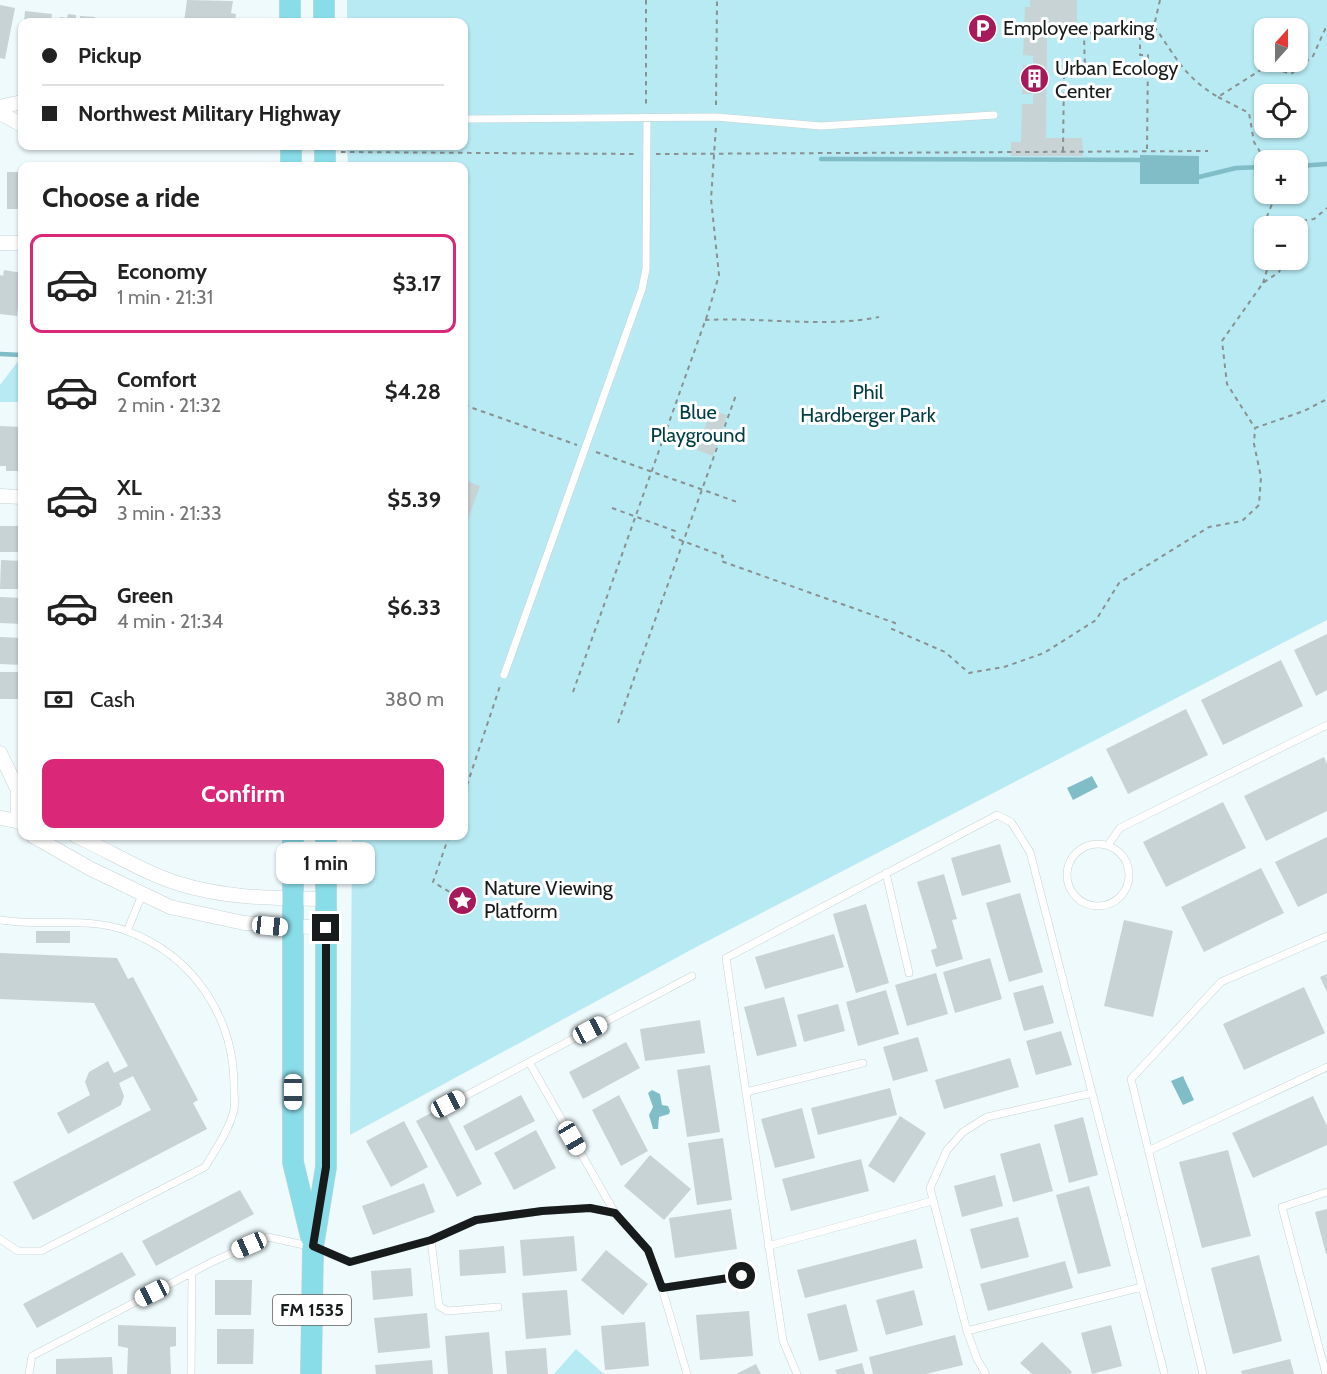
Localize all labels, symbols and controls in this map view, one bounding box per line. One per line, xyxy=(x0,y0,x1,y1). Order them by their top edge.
parking icon: Employee parking xyxy=(966,12,998,44)
place label: Employee parking xyxy=(1003,16,1155,40)
north arrow xyxy=(1254,18,1308,72)
map controls xyxy=(1254,18,1308,270)
text: Pickup xyxy=(78,42,142,69)
place label: Urban Ecology Center xyxy=(1055,56,1178,103)
building icon: Urban Ecology Center xyxy=(1018,63,1050,95)
button: locate xyxy=(1254,84,1308,138)
text: Northwest Military Highway xyxy=(78,100,341,127)
button: + xyxy=(1254,150,1308,204)
text: Choose a ride xyxy=(42,181,200,214)
button: − xyxy=(1254,216,1308,270)
icon: car xyxy=(45,257,99,311)
text: Economy xyxy=(117,258,207,285)
text: $3.17 xyxy=(393,270,441,297)
text: 1 min · 21:31 xyxy=(117,285,213,309)
icon: car xyxy=(45,365,99,419)
text: Comfort xyxy=(117,366,196,393)
text: $4.28 xyxy=(385,378,441,405)
park label: Phil Hardberger Park xyxy=(800,380,936,427)
text: 2 min · 21:32 xyxy=(117,393,221,417)
park label: Blue Playground xyxy=(650,400,746,447)
icon: car xyxy=(45,473,99,527)
text: XL xyxy=(117,474,142,501)
text: $5.39 xyxy=(387,486,441,513)
text: 3 min · 21:33 xyxy=(117,501,222,525)
icon: car xyxy=(45,581,99,635)
text: Green xyxy=(117,582,173,609)
text: $6.33 xyxy=(387,594,441,621)
text: 4 min · 21:34 xyxy=(117,609,223,633)
icon: cash xyxy=(42,683,75,716)
text: Cash xyxy=(90,686,135,713)
text: 380 m xyxy=(385,687,444,711)
button: Confirm xyxy=(42,759,444,828)
callout: 1 min xyxy=(276,841,376,883)
text: 1 min xyxy=(303,851,348,875)
place label: Nature Viewing Platform xyxy=(484,876,614,923)
place icon: Nature Viewing Platform xyxy=(447,884,479,916)
route end xyxy=(312,914,339,941)
car xyxy=(251,915,289,937)
car xyxy=(570,1014,610,1046)
car xyxy=(284,1074,302,1110)
car xyxy=(428,1088,468,1120)
car xyxy=(555,1118,589,1158)
car xyxy=(229,1229,269,1261)
route start xyxy=(728,1262,755,1289)
car xyxy=(132,1277,172,1309)
road number: FM 1535 xyxy=(273,1295,351,1325)

